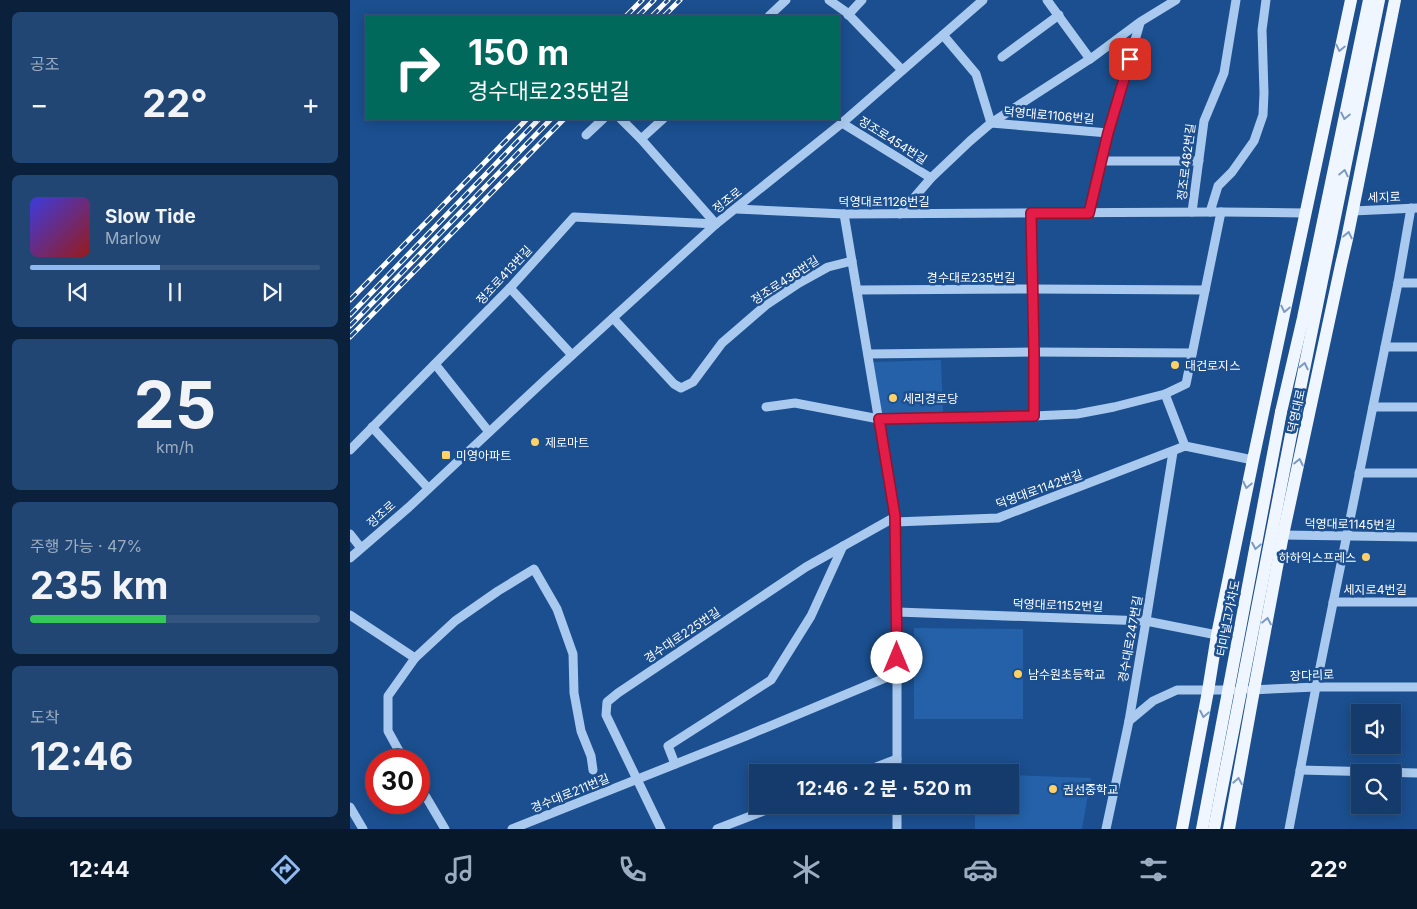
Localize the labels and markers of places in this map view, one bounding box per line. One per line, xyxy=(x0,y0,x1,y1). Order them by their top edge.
pin xyxy=(1109,38,1151,80)
place label: 대건로지스 xyxy=(1185,358,1240,373)
marker: 대건로지스 xyxy=(1169,359,1181,371)
place label: 세리경로당 xyxy=(903,391,958,406)
marker: 세리경로당 xyxy=(887,392,899,404)
place label: 제로마트 xyxy=(545,435,589,450)
marker: 제로마트 xyxy=(529,436,541,448)
place label: 미영아파트 xyxy=(456,448,511,463)
marker: 미영아파트 xyxy=(440,449,452,461)
place label: 하하익스프레스 xyxy=(1279,550,1356,565)
marker: 하하익스프레스 xyxy=(1360,551,1372,563)
place label: 남수원초등학교 xyxy=(1028,667,1105,682)
marker: 남수원초등학교 xyxy=(1012,668,1024,680)
place label: 권선중학교 xyxy=(1063,782,1118,797)
marker: 권선중학교 xyxy=(1047,783,1059,795)

